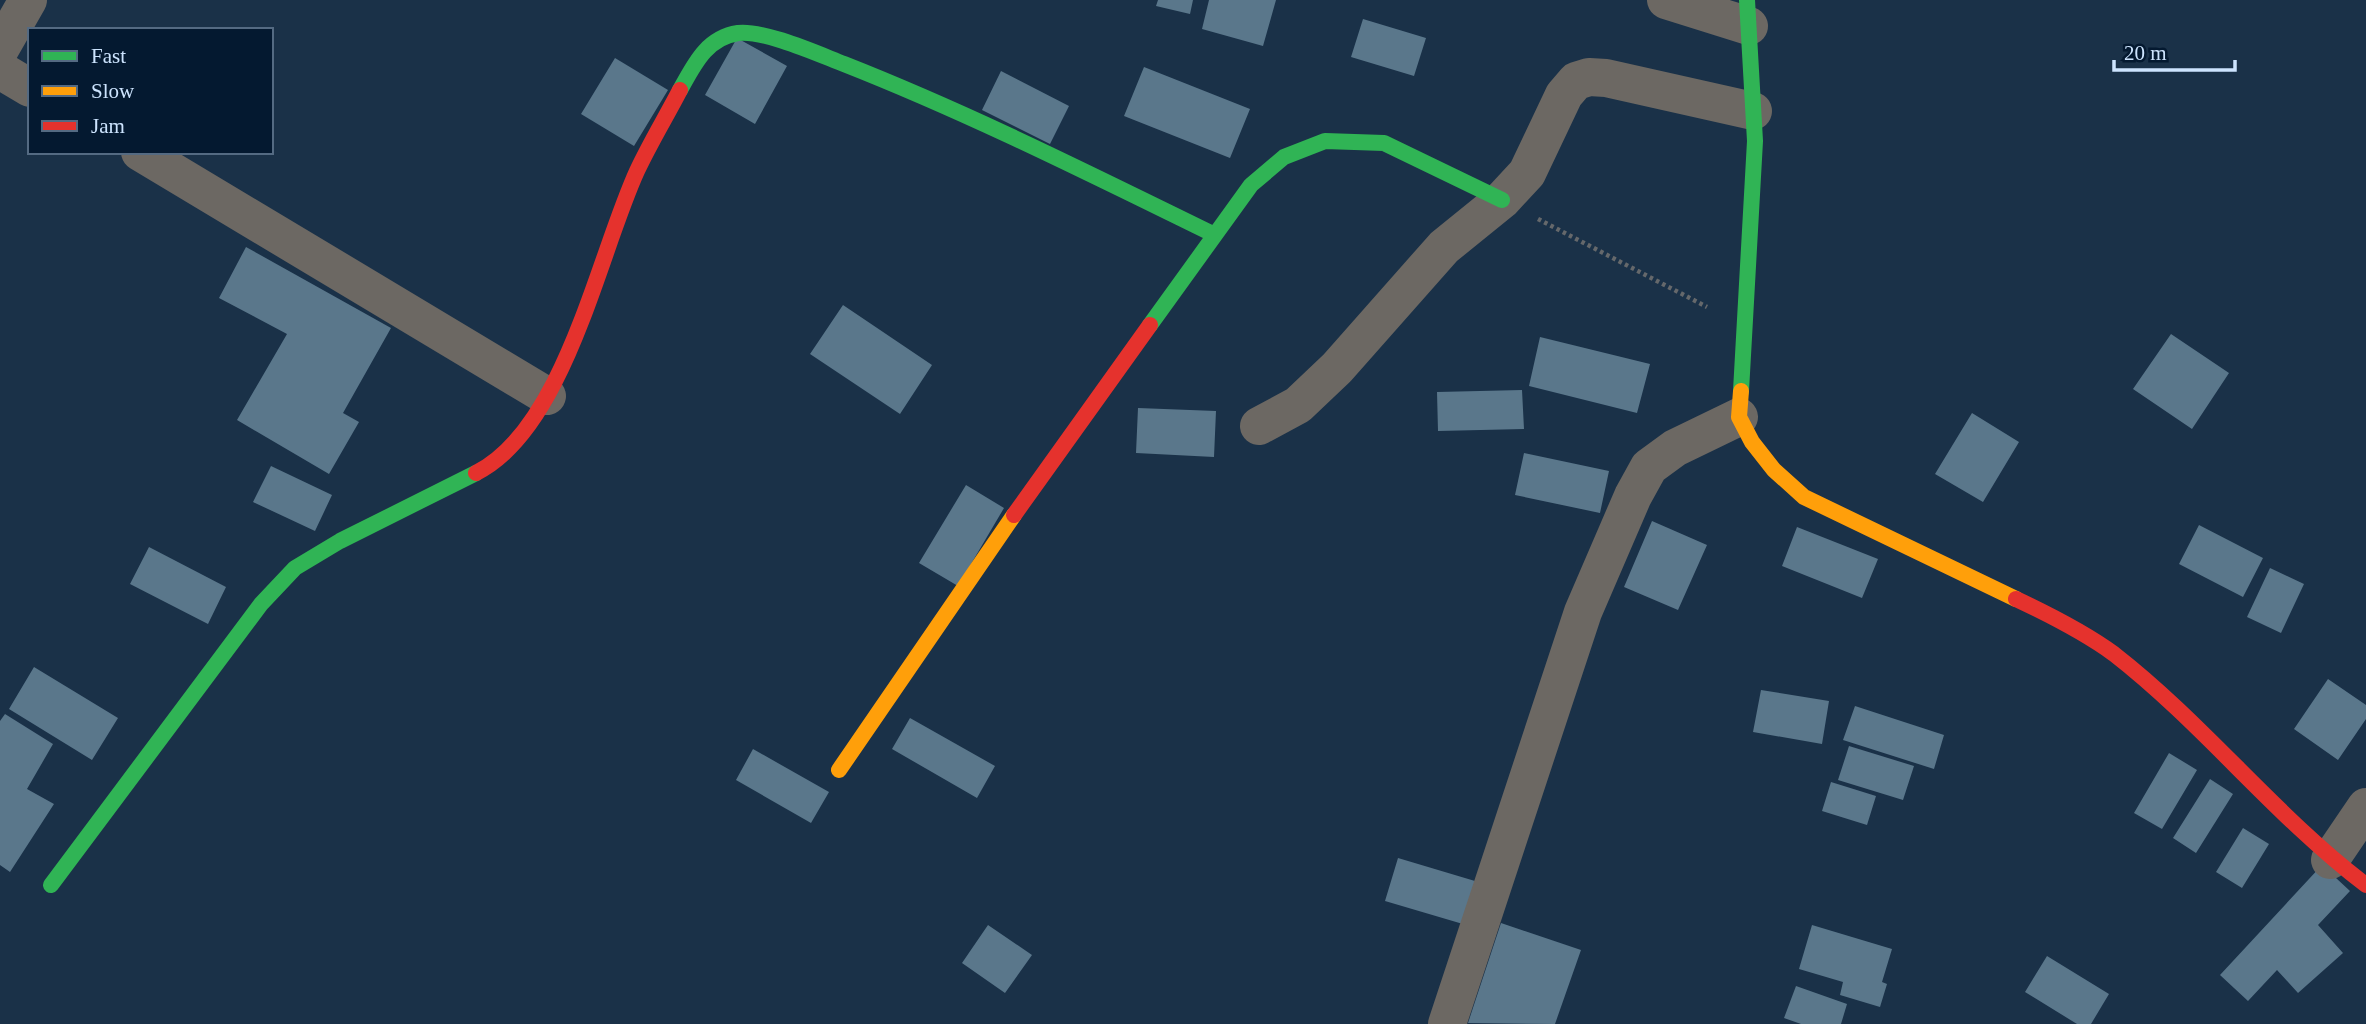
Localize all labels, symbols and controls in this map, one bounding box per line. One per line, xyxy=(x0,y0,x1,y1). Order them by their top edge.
legend xyxy=(28,28,273,154)
scale bar xyxy=(2114,28,2235,72)
text: 20 m xyxy=(2124,41,2167,65)
text: Fast xyxy=(91,44,126,68)
text: Slow xyxy=(91,79,135,103)
text: Jam xyxy=(91,114,125,138)

